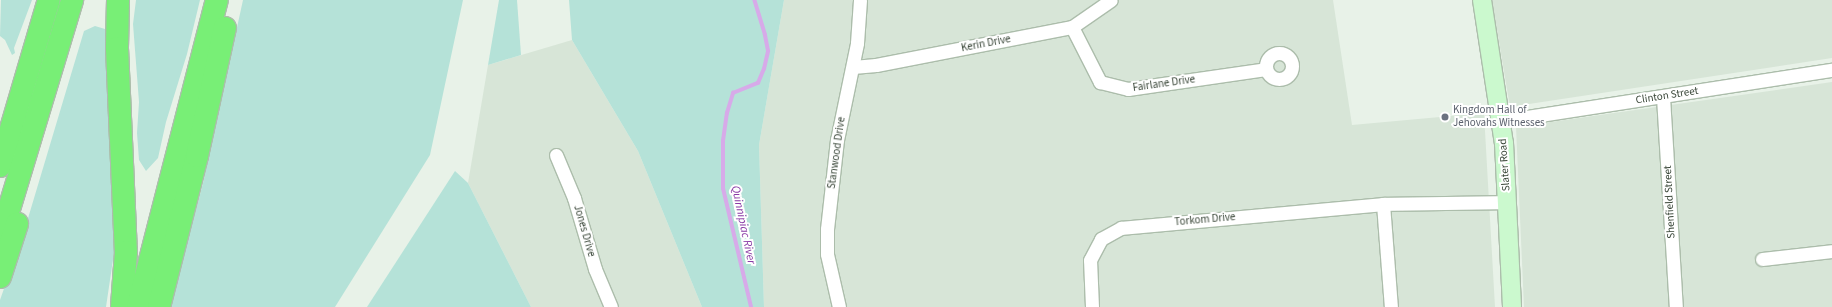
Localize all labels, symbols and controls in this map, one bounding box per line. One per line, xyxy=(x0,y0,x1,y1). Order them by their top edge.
street label: Kerin Drive xyxy=(960,33,1012,55)
street label: Fairlane Drive xyxy=(1132,73,1196,95)
street label: Clinton Street xyxy=(1635,85,1699,107)
place label: Kingdom Hall of Jehovahs Witnesses xyxy=(1453,104,1545,130)
marker: Kingdom Hall of Jehovahs Witnesses xyxy=(1440,112,1450,122)
street label: Stanwood Drive xyxy=(825,116,849,190)
street label: Slater Road xyxy=(1497,138,1513,192)
street label: Shenfield Street xyxy=(1661,165,1679,239)
water label: Quinnipiac River xyxy=(728,184,758,266)
street label: Jones Drive xyxy=(570,204,598,258)
street label: Torkom Drive xyxy=(1174,211,1236,229)

